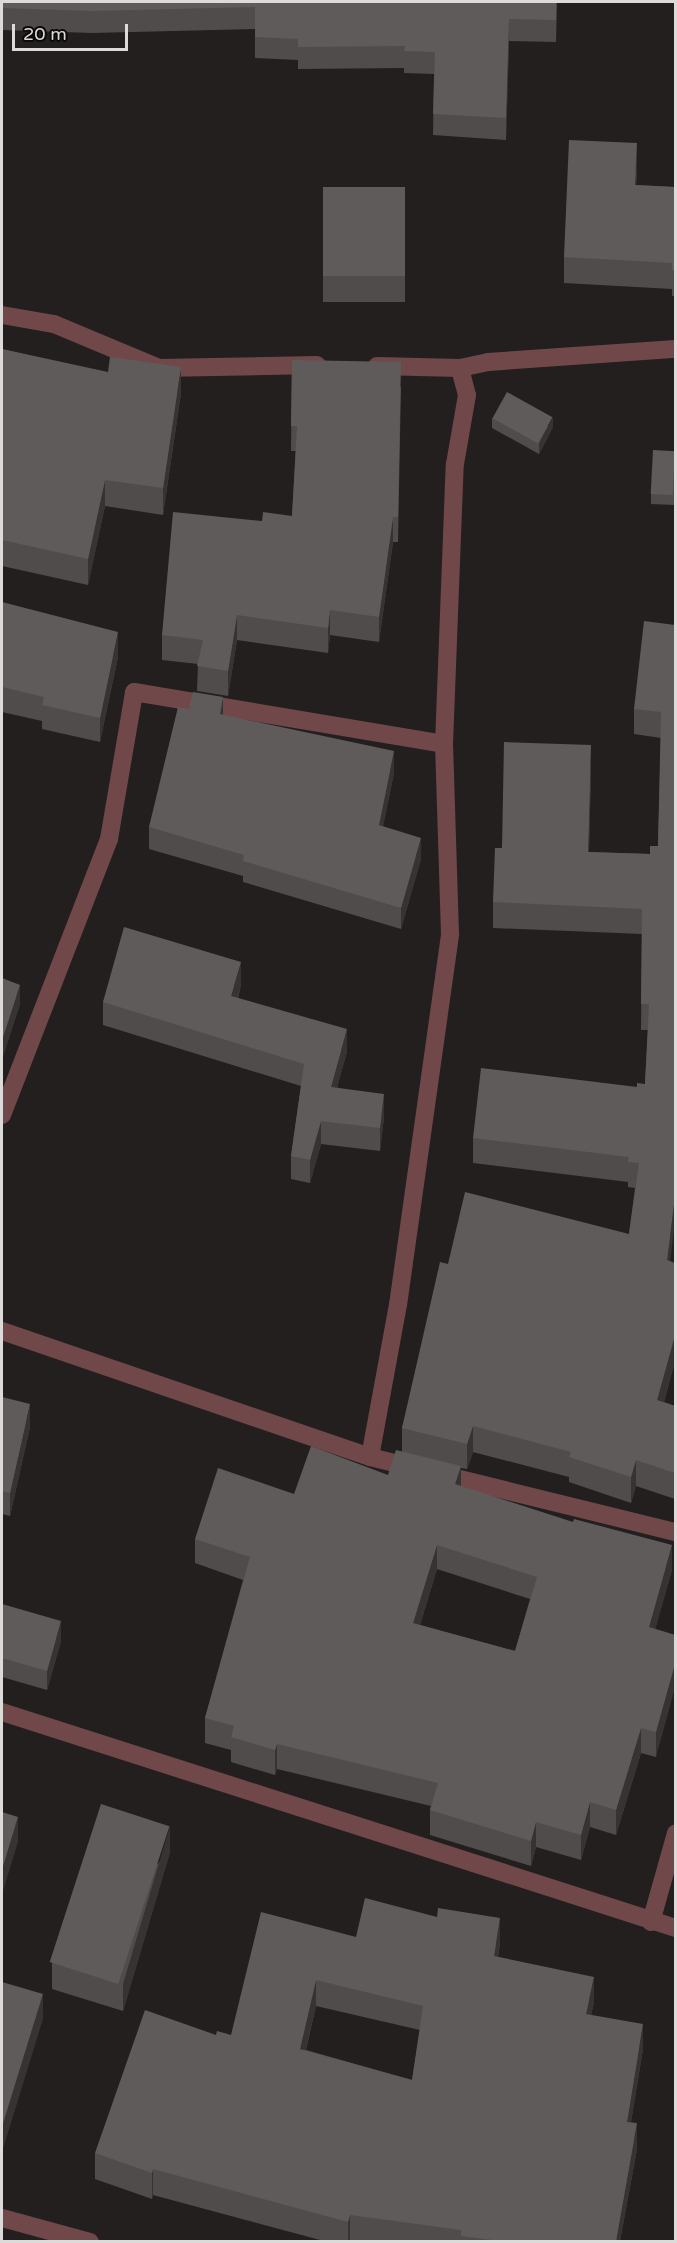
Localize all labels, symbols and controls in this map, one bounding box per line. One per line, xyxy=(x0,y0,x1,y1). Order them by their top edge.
scale bar xyxy=(15,12,130,50)
text: 20 m xyxy=(23,23,67,45)

